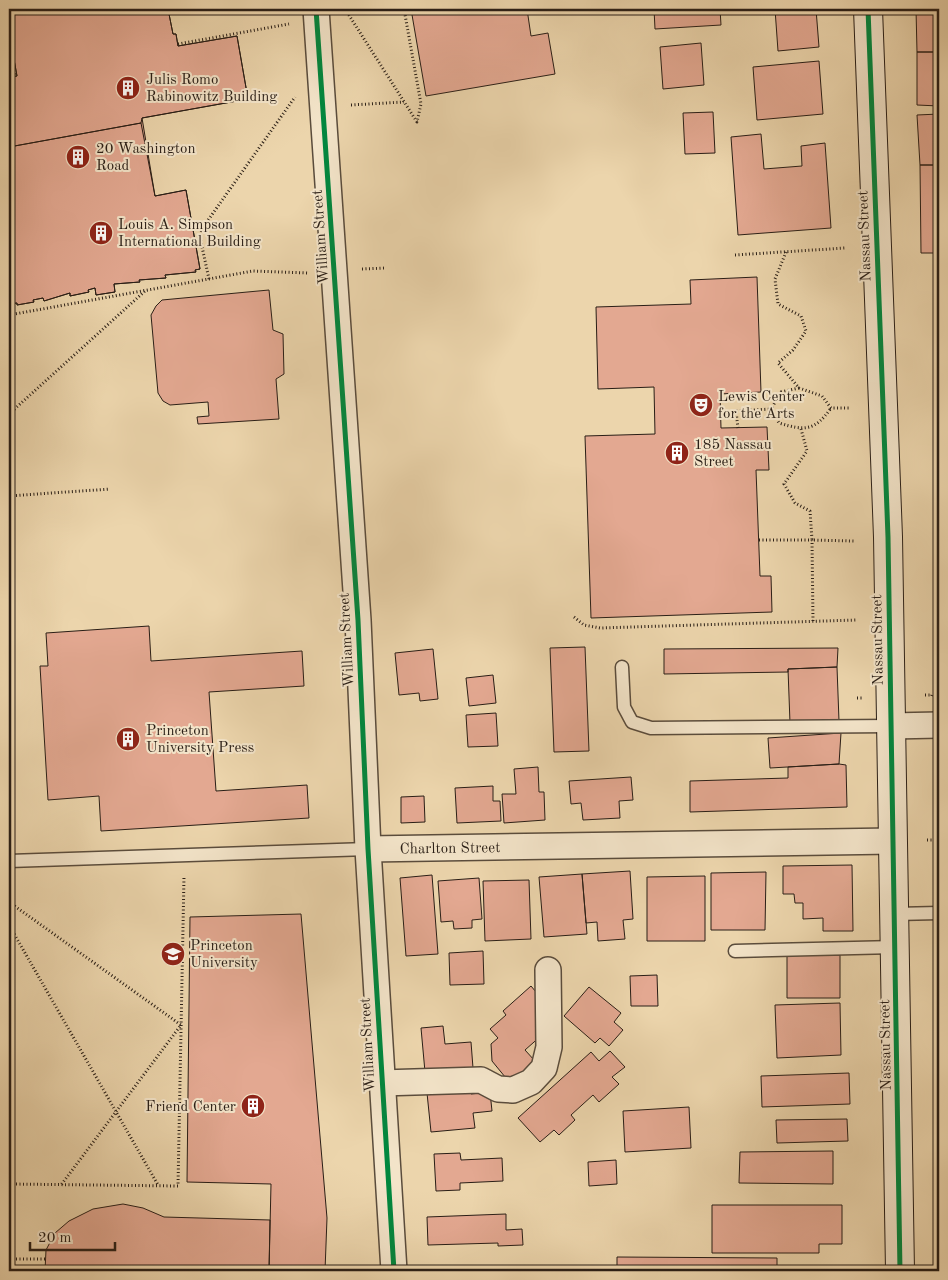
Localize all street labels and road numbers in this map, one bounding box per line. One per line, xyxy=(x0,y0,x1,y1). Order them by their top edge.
street label: William Street xyxy=(311,189,332,285)
street label: Nassau Street xyxy=(856,190,875,282)
street label: William Street xyxy=(338,592,357,688)
street label: Nassau Street xyxy=(870,594,887,686)
street label: Charlton Street xyxy=(400,841,500,858)
street label: William Street xyxy=(359,997,378,1093)
street label: Nassau Street xyxy=(878,999,895,1091)

